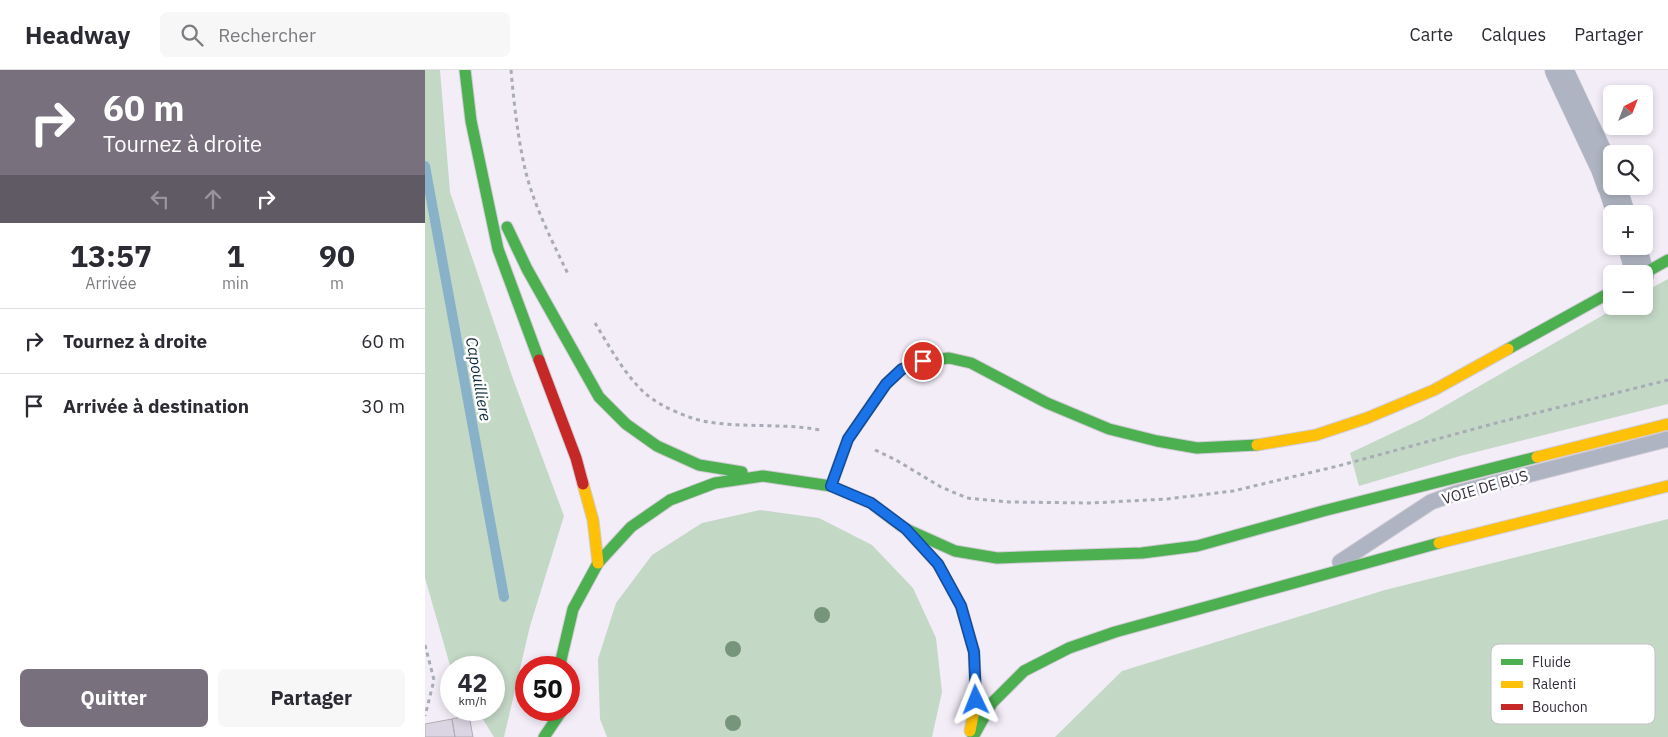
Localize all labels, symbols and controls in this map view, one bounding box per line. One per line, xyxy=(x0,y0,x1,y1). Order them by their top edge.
search box xyxy=(160,12,510,57)
text: Headway xyxy=(25,19,130,51)
icon: search xyxy=(178,21,206,49)
text: Rechercher xyxy=(218,23,316,47)
text: Carte xyxy=(1410,23,1453,46)
text: Calques xyxy=(1481,23,1546,46)
text: Partager xyxy=(1574,23,1643,46)
text: 60 m xyxy=(103,85,185,131)
north arrow xyxy=(1603,85,1653,135)
map controls xyxy=(1603,85,1653,315)
icon: right xyxy=(20,90,85,155)
text: Tournez à droite xyxy=(103,129,262,158)
button: search xyxy=(1603,145,1653,195)
icon: left xyxy=(146,185,174,213)
icon: ahead xyxy=(199,185,227,213)
icon: right xyxy=(252,185,280,213)
button: + xyxy=(1603,205,1653,255)
text: 13:57 xyxy=(70,236,152,275)
text: 1 xyxy=(226,236,244,275)
text: 90 xyxy=(319,236,355,275)
button: − xyxy=(1603,265,1653,315)
text: Arrivée xyxy=(85,273,137,293)
text: min xyxy=(222,273,249,293)
text: m xyxy=(330,273,344,293)
icon: right xyxy=(20,327,48,355)
text: Tournez à droite xyxy=(63,329,207,353)
text: 60 m xyxy=(361,329,405,353)
water label: Capouilliere xyxy=(462,336,496,422)
pin xyxy=(902,340,944,382)
icon: arrive xyxy=(909,347,937,375)
icon: arrive xyxy=(20,392,48,420)
text: Arrivée à destination xyxy=(63,394,249,418)
text: 30 m xyxy=(361,394,405,418)
street label: VOIE DE BUS xyxy=(1440,466,1530,508)
legend xyxy=(1491,644,1655,724)
text: Fluide xyxy=(1532,653,1571,671)
speed limit sign: 50 xyxy=(515,656,580,721)
text: 42 xyxy=(457,666,488,699)
button: Quitter xyxy=(20,669,208,727)
button: Partager xyxy=(218,669,405,727)
position arrow xyxy=(949,673,1001,725)
text: Ralenti xyxy=(1532,675,1576,693)
text: km/h xyxy=(458,693,487,708)
text: Bouchon xyxy=(1532,698,1588,716)

